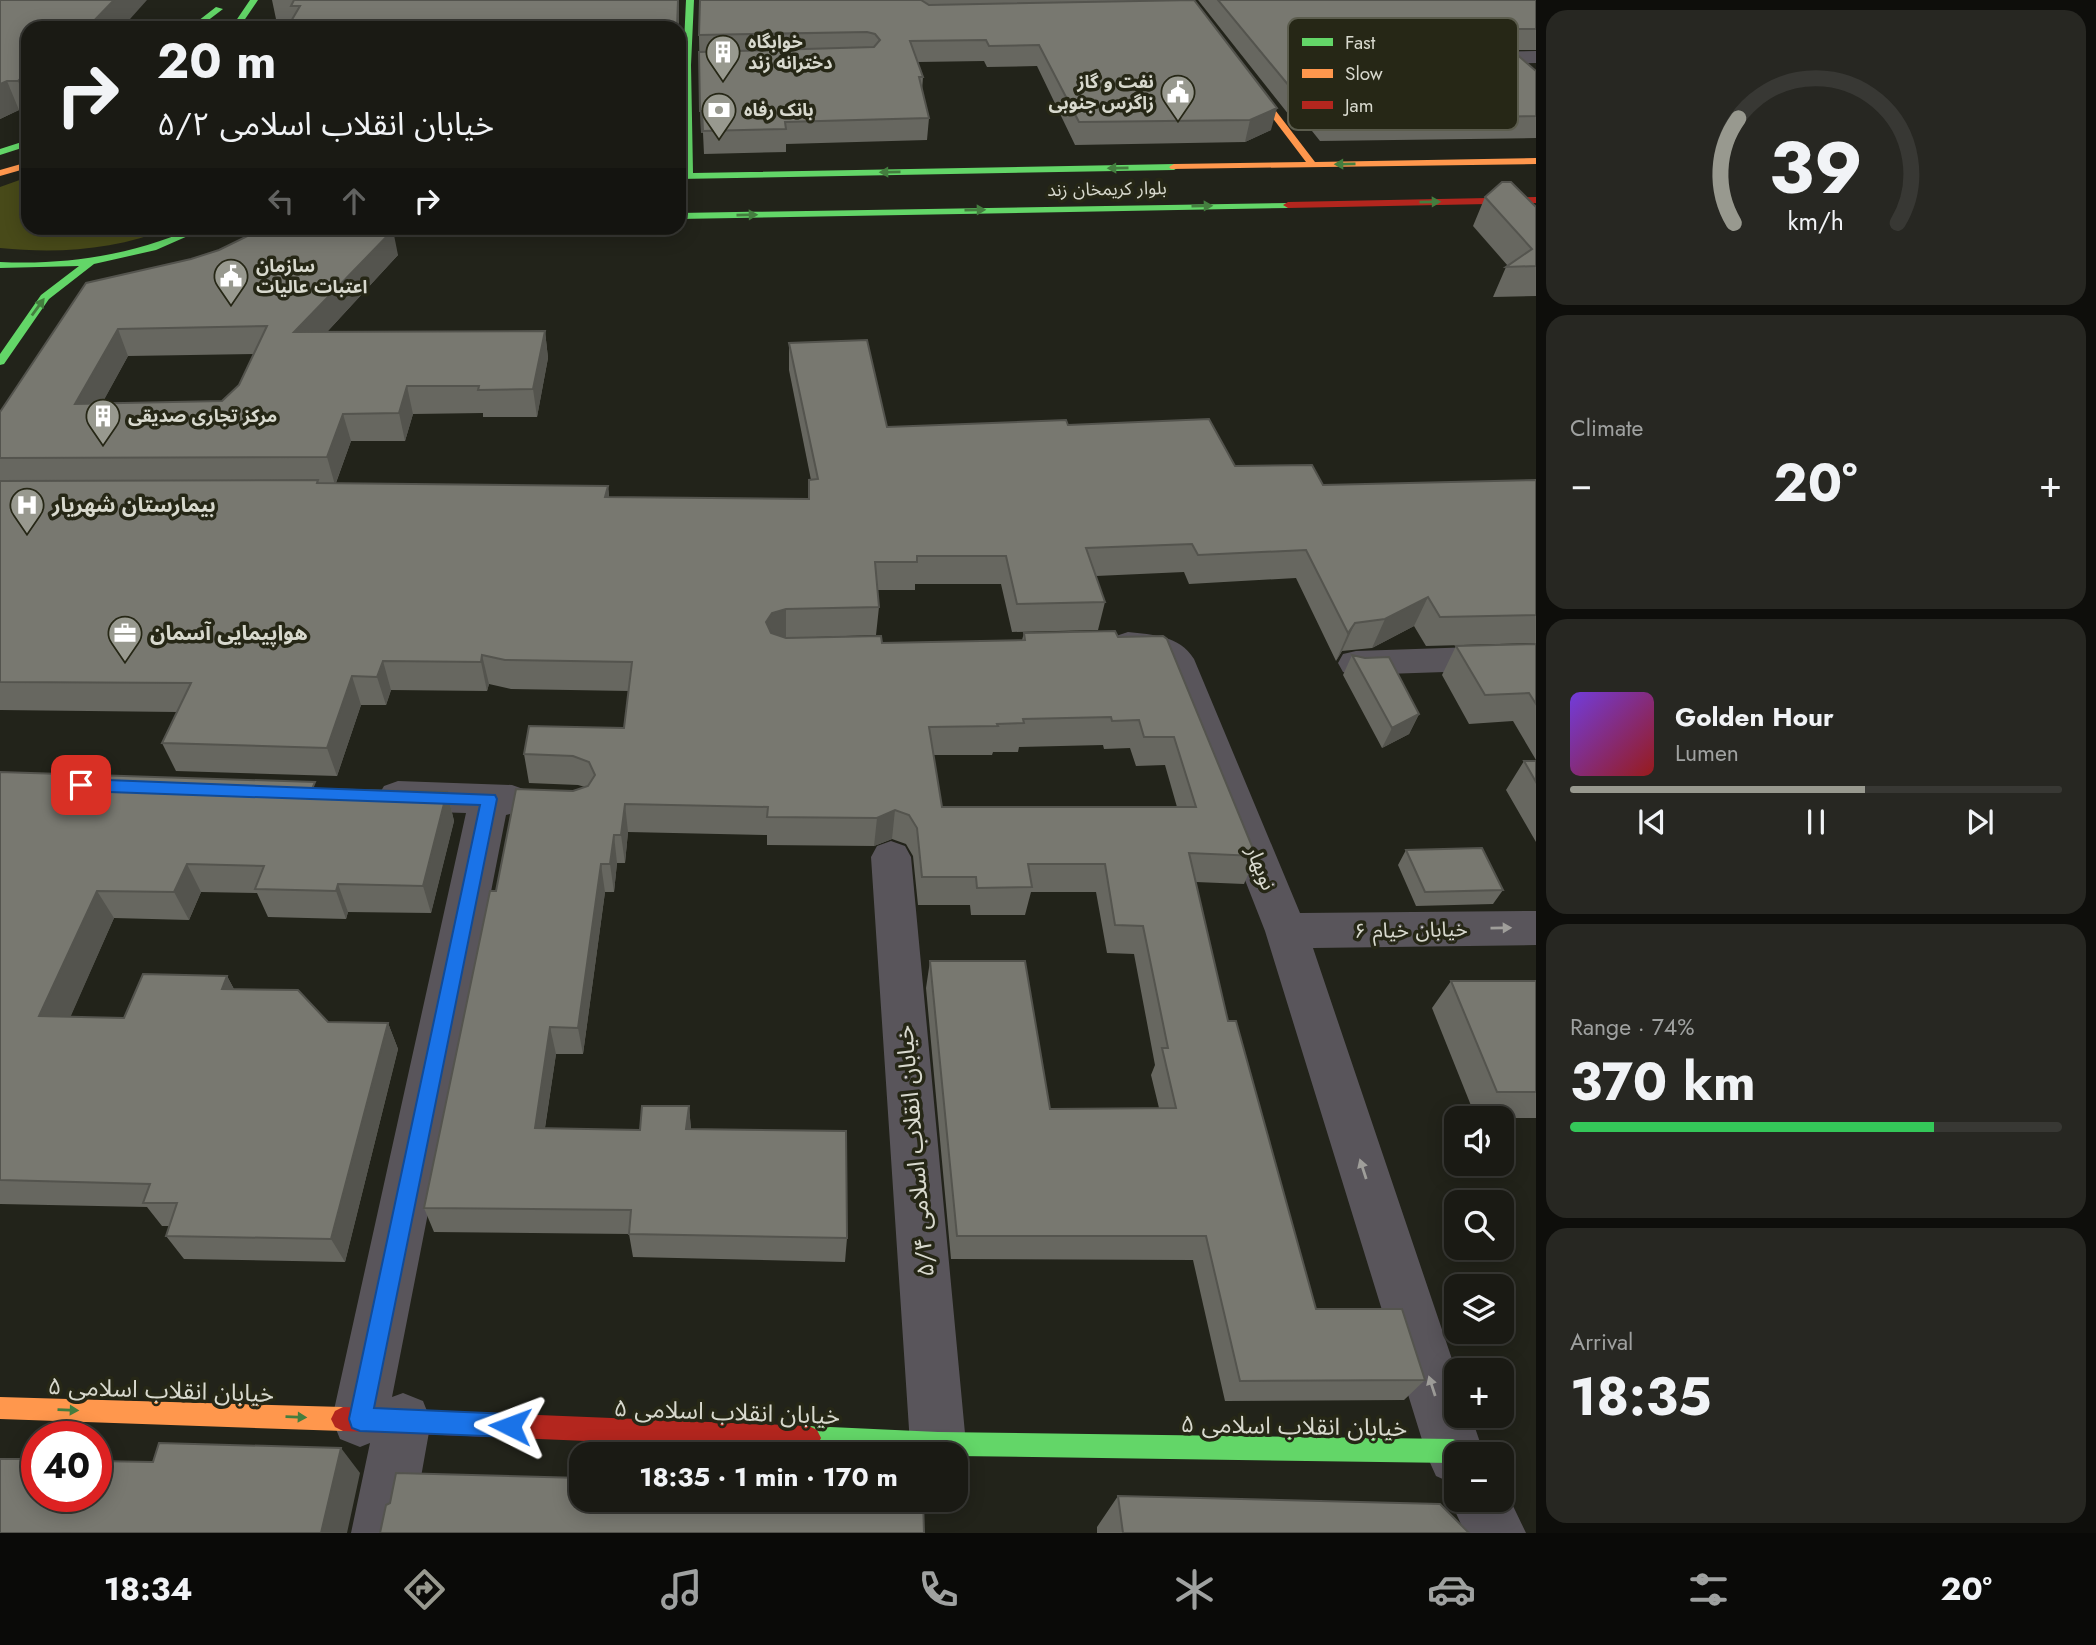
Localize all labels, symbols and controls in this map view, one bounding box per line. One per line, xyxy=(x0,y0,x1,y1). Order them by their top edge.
legend xyxy=(1288,18,1518,130)
text: 20 m xyxy=(157,26,276,96)
place label: خوابگاه دخترانه زند xyxy=(748,29,832,76)
text: Fast xyxy=(1345,29,1376,56)
building icon: خوابگاه دخترانه زند xyxy=(704,33,742,82)
icon: right xyxy=(42,49,133,140)
text: Slow xyxy=(1345,60,1383,87)
place label: نفت و گاز زاگرس جنوبی xyxy=(1049,69,1154,116)
public building icon: نفت و گاز زاگرس جنوبی xyxy=(1159,73,1197,122)
bank icon: بانک رفاه xyxy=(700,91,738,140)
text: Jam xyxy=(1342,92,1374,119)
place label: بانک رفاه xyxy=(744,97,814,123)
text: خیابان انقلاب اسلامی ۵/۲ xyxy=(157,101,494,147)
text: 39 xyxy=(1769,116,1863,221)
one-way arrow xyxy=(1334,158,1356,169)
one-way arrow xyxy=(1107,162,1129,173)
one-way arrow xyxy=(879,166,901,177)
street label: بلوار کریمخان زند xyxy=(1047,175,1167,203)
icon: left xyxy=(262,182,300,220)
icon: ahead xyxy=(335,182,373,220)
icon: right xyxy=(408,182,446,220)
one-way arrow xyxy=(1419,196,1441,207)
one-way arrow xyxy=(1191,200,1213,212)
text: km/h xyxy=(1788,203,1844,239)
one-way arrow xyxy=(964,205,986,216)
one-way arrow xyxy=(736,209,758,220)
place label: سازمان اعتبات عالیات xyxy=(256,253,367,300)
public building icon: سازمان اعتبات عالیات xyxy=(212,257,250,306)
one-way arrow xyxy=(31,298,45,316)
building icon: مرکز تجاری صدیقی xyxy=(84,397,122,446)
place label: مرکز تجاری صدیقی xyxy=(128,403,277,429)
text: Climate xyxy=(1570,411,1643,445)
text: 20° xyxy=(1774,445,1858,521)
text: − xyxy=(1570,456,1592,511)
text: + xyxy=(2039,456,2062,511)
hospital icon: بیمارستان شهریار xyxy=(8,486,46,535)
place label: بیمارستان شهریار xyxy=(51,490,216,520)
office icon: هواپیمایی آسمان xyxy=(106,614,144,663)
place label: هواپیمایی آسمان xyxy=(150,618,308,648)
text: Golden Hour xyxy=(1675,698,1834,736)
text: Lumen xyxy=(1675,736,1739,770)
pin xyxy=(51,755,111,815)
icon: arrive xyxy=(62,766,100,804)
icon: previous xyxy=(1633,803,1671,841)
icon: pause xyxy=(1797,803,1835,841)
icon: next xyxy=(1961,803,1999,841)
street label: نوبهار xyxy=(1238,840,1283,895)
street label: خیابان خیام ۶ xyxy=(1354,914,1468,947)
one-way arrow xyxy=(1491,923,1513,934)
text: Range · 74% xyxy=(1570,1010,1694,1044)
street label: خیابان انقلاب اسلامی ۵/۴ xyxy=(886,1024,943,1278)
text: 370 km xyxy=(1570,1044,1756,1120)
map controls xyxy=(1444,1106,1514,1512)
button: sound xyxy=(1444,1106,1514,1176)
one-way arrow xyxy=(1357,1159,1367,1180)
button: search xyxy=(1444,1190,1514,1260)
button: layers xyxy=(1444,1274,1514,1344)
text: Arrival xyxy=(1570,1325,1633,1359)
button: + xyxy=(1444,1358,1514,1428)
text: 18:35 xyxy=(1570,1359,1712,1435)
street label: خیابان انقلاب اسلامی ۵ xyxy=(47,1368,275,1411)
one-way arrow xyxy=(1427,1375,1437,1396)
position arrow xyxy=(473,1389,547,1463)
street label: خیابان انقلاب اسلامی ۵ xyxy=(613,1390,841,1433)
one-way arrow xyxy=(57,1405,79,1416)
street label: خیابان انقلاب اسلامی ۵ xyxy=(1180,1406,1408,1445)
one-way arrow xyxy=(285,1412,307,1423)
speed limit sign: 40 xyxy=(21,1421,112,1512)
button: − xyxy=(1444,1442,1514,1512)
text: 18:35 · 1 min · 170 m xyxy=(639,1458,898,1496)
icon: directions xyxy=(400,1565,449,1614)
icon: music xyxy=(657,1565,706,1614)
icon: phone xyxy=(914,1565,963,1614)
icon: climate xyxy=(1170,1565,1219,1614)
icon: car xyxy=(1427,1565,1476,1614)
icon: filters xyxy=(1684,1565,1733,1614)
text: 18:34 xyxy=(104,1566,193,1612)
text: 20° xyxy=(1940,1566,1992,1612)

